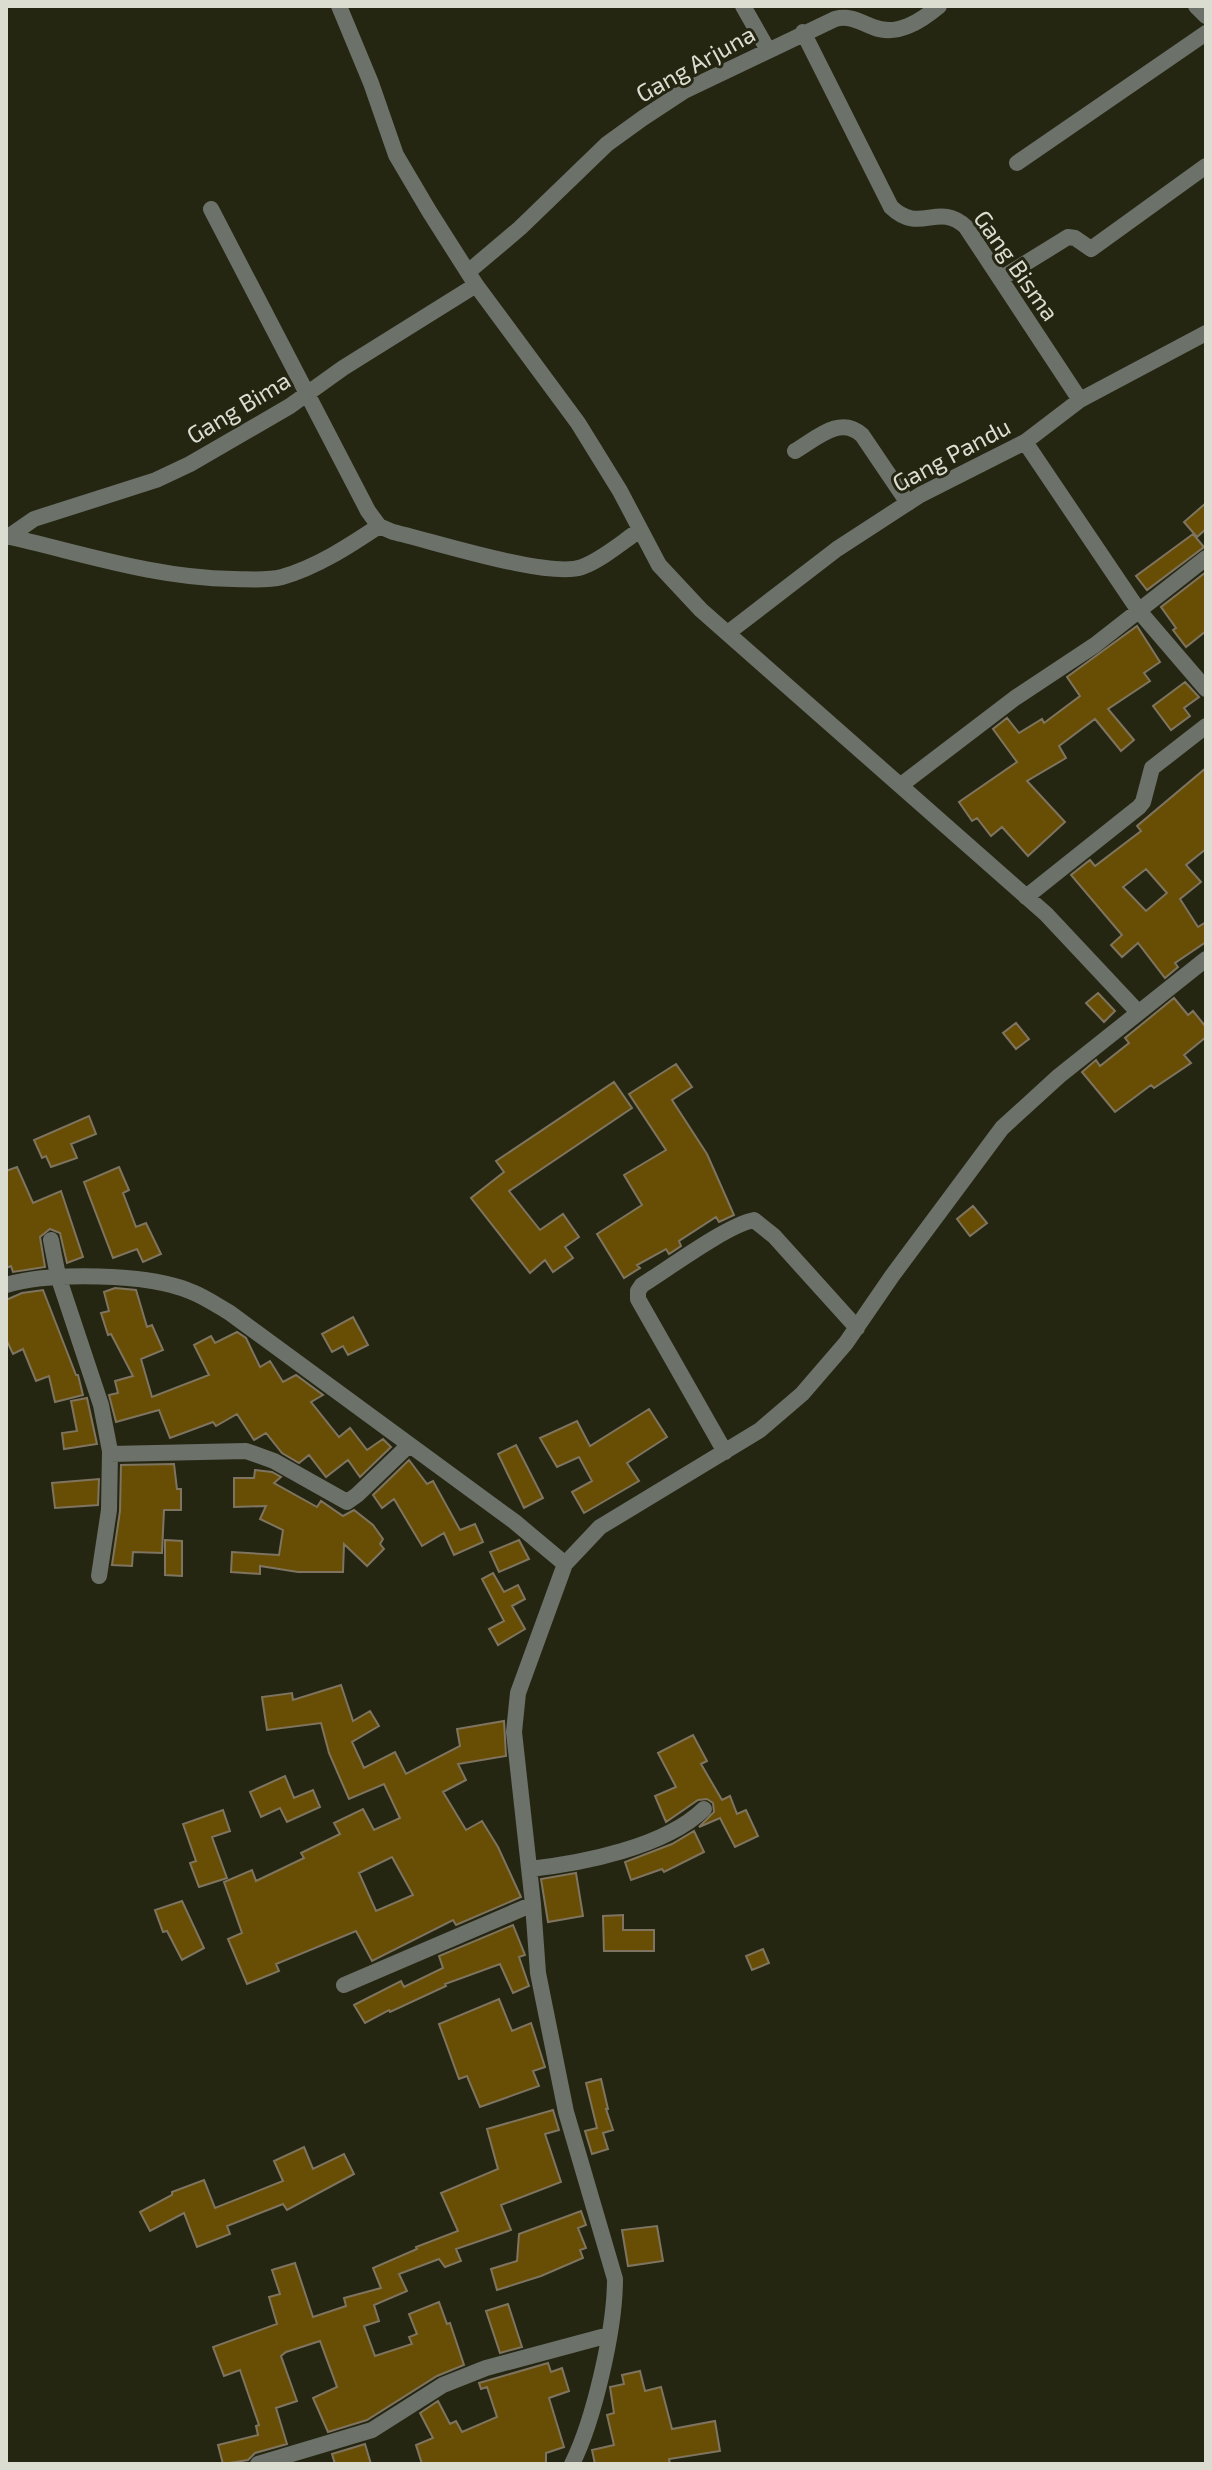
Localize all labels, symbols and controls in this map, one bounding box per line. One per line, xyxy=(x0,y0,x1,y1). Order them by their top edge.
street label: Gang Arjuna xyxy=(630,18,760,108)
street label: Gang Bisma xyxy=(968,204,1066,326)
street label: Gang Bima xyxy=(181,365,295,449)
street label: Gang Pandu xyxy=(887,411,1015,497)

